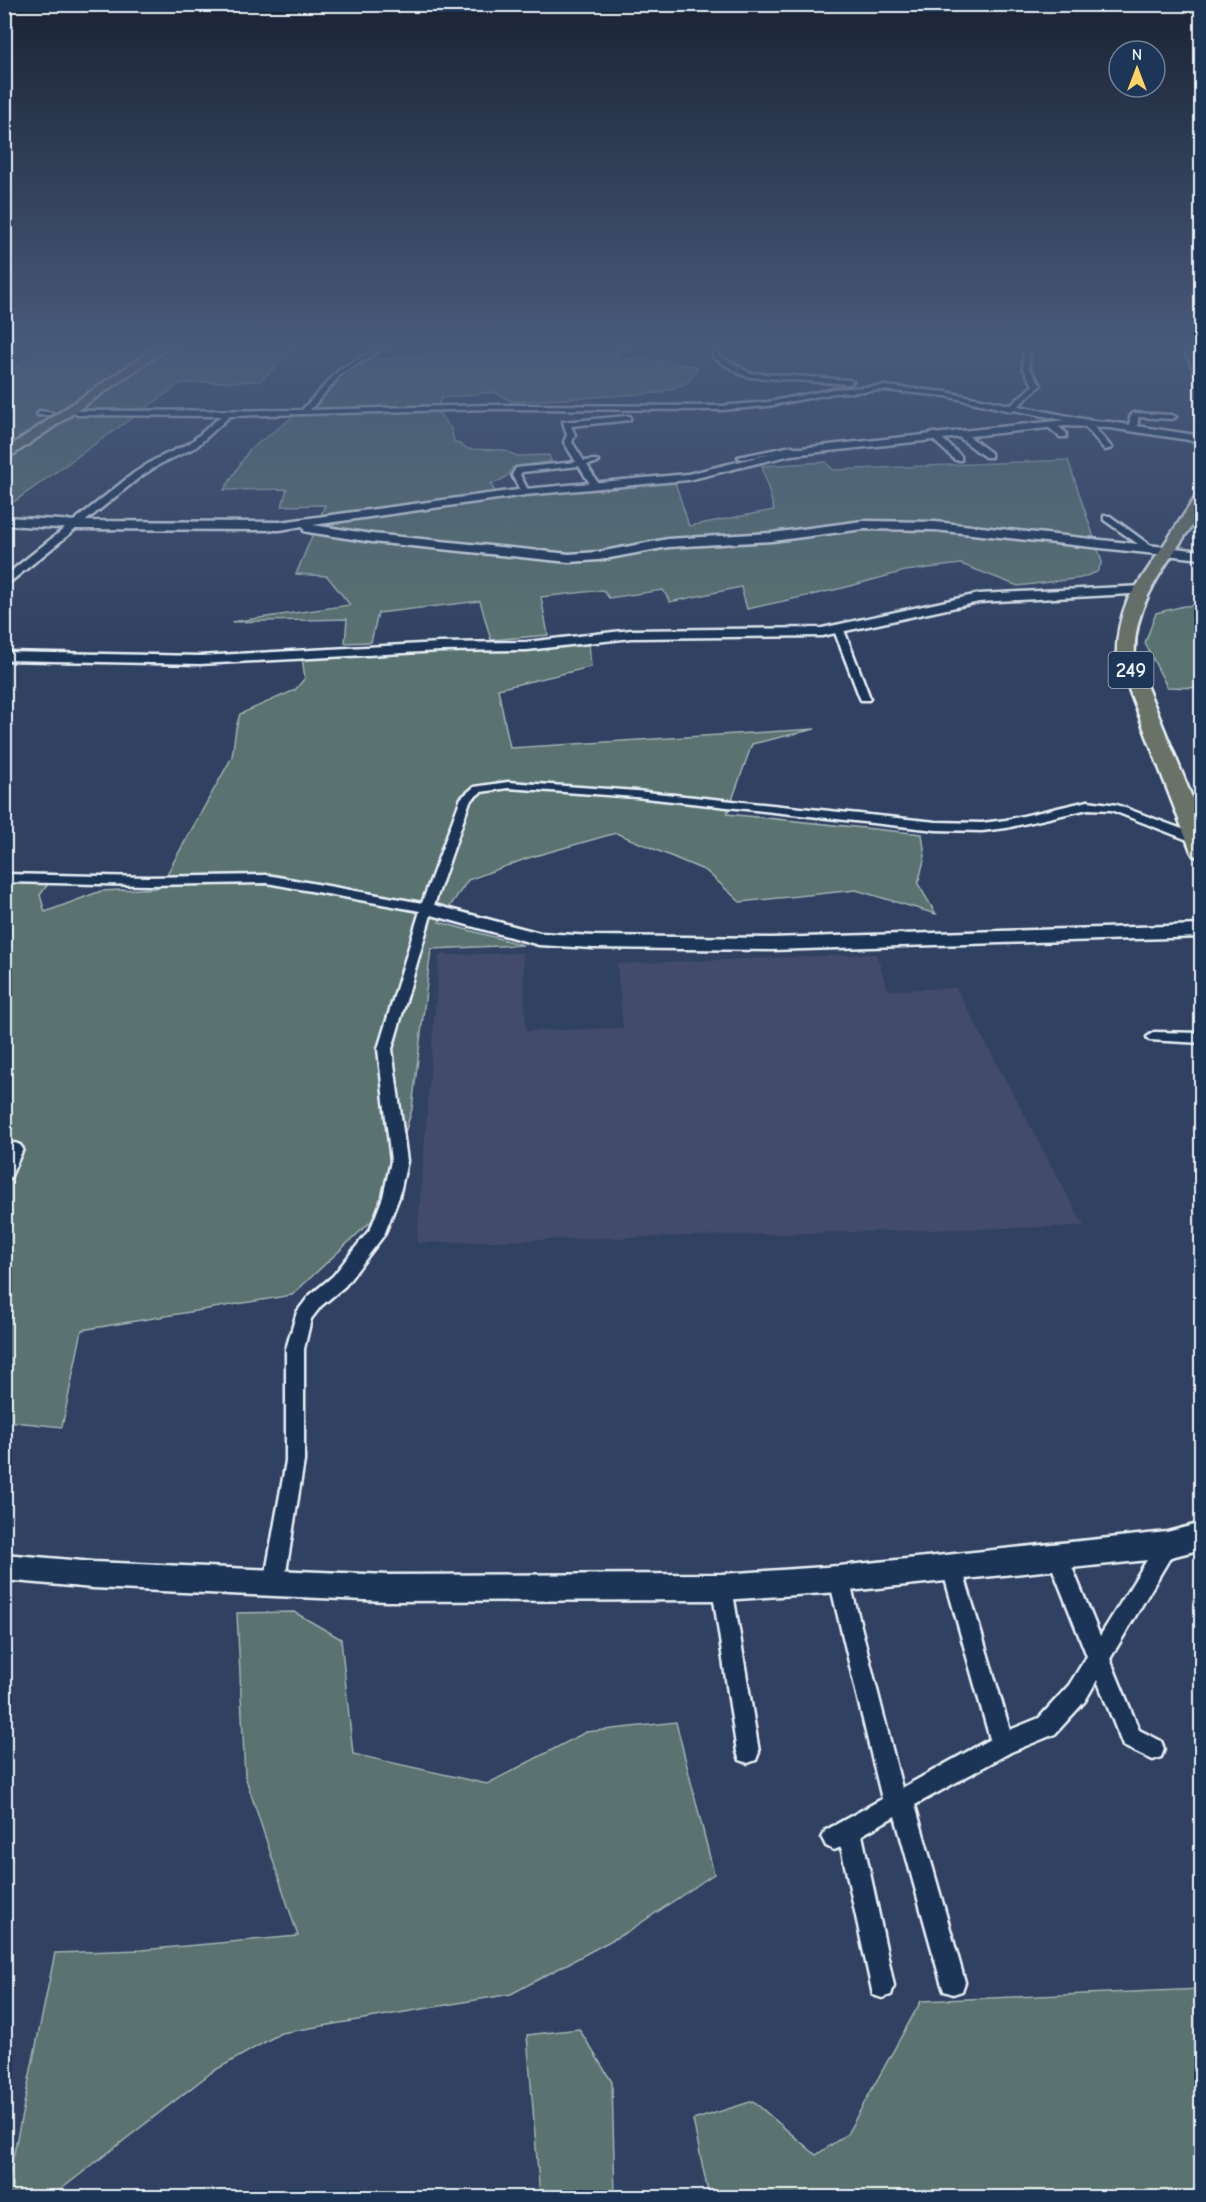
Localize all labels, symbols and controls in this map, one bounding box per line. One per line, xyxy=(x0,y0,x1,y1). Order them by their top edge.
north arrow xyxy=(1107,39,1167,99)
text: N xyxy=(1132,46,1142,64)
road number: 249 xyxy=(1108,652,1154,688)

